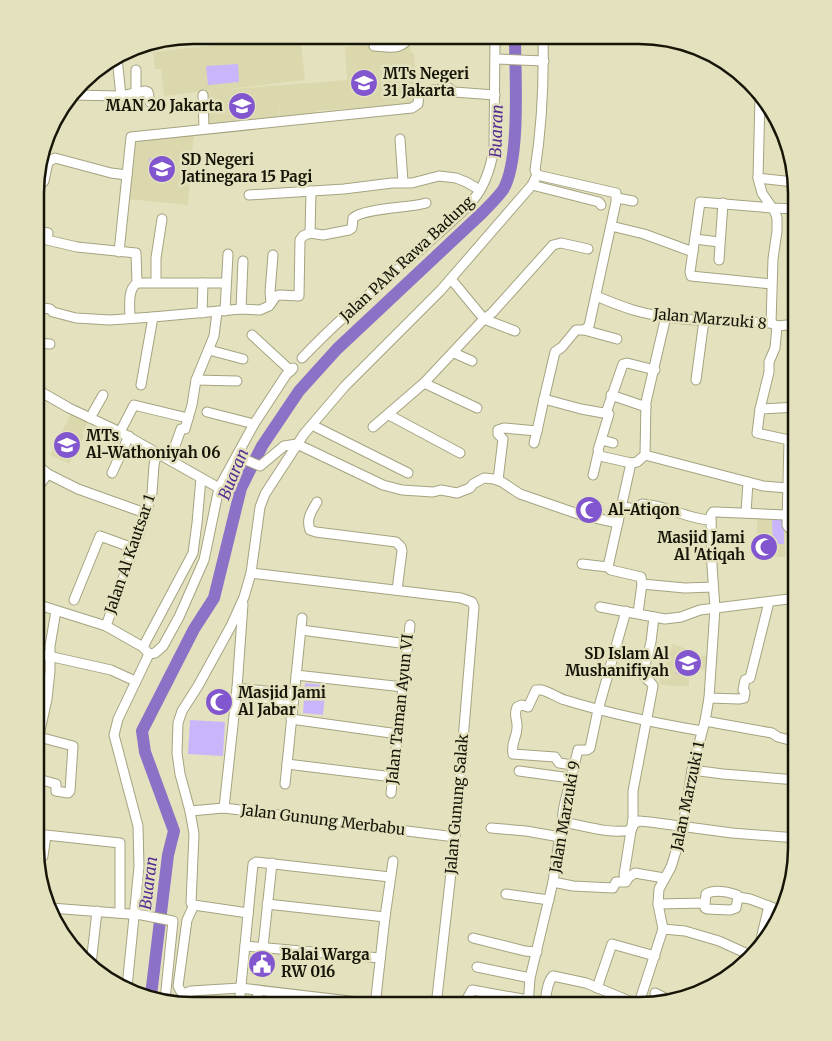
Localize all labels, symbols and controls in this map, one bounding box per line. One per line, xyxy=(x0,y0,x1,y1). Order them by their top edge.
place label: MTs Negeri 31 Jakarta xyxy=(383,64,469,100)
school or university icon: MTs Negeri 31 Jakarta xyxy=(349,68,379,98)
school or university icon: MAN 20 Jakarta xyxy=(227,91,257,121)
place label: MAN 20 Jakarta xyxy=(106,96,224,115)
water label: Buaran xyxy=(485,104,507,158)
place label: SD Negeri Jatinegara 15 Pagi xyxy=(180,150,312,186)
school or university icon: SD Negeri Jatinegara 15 Pagi xyxy=(147,154,177,184)
street label: Jalan PAM Rawa Badung xyxy=(335,192,477,326)
street label: Jalan Marzuki 8 xyxy=(652,304,767,333)
place label: MTs Al-Wathoniyah 06 xyxy=(85,426,220,462)
school or university icon: MTs Al-Wathoniyah 06 xyxy=(52,430,82,460)
water label: Buaran xyxy=(214,445,252,503)
street label: Jalan Al Kautsar 1 xyxy=(100,491,159,617)
mosque icon: Al-Atiqon xyxy=(574,495,604,525)
place label: Al-Atiqon xyxy=(607,500,680,519)
place label: Masjid Jami Al 'Atiqah xyxy=(657,528,745,564)
mosque icon: Masjid Jami Al 'Atiqah xyxy=(749,532,779,562)
street label: Jalan Taman Ayun VI xyxy=(382,633,417,786)
place label: SD Islam Al Mushanifiyah xyxy=(565,644,669,680)
school or university icon: SD Islam Al Mushanifiyah xyxy=(673,648,703,678)
place label: Masjid Jami Al Jabar xyxy=(237,683,326,719)
mosque icon: Masjid Jami Al Jabar xyxy=(204,687,234,717)
street label: Jalan Gunung Salak xyxy=(441,733,472,876)
street label: Jalan Marzuki 1 xyxy=(666,739,708,853)
street label: Jalan Marzuki 9 xyxy=(545,759,584,876)
street label: Jalan Gunung Merbabu xyxy=(239,800,406,839)
water label: Buaran xyxy=(135,855,161,911)
place label: Balai Warga RW 016 xyxy=(281,945,370,981)
public building icon: Balai Warga RW 016 xyxy=(247,949,277,979)

